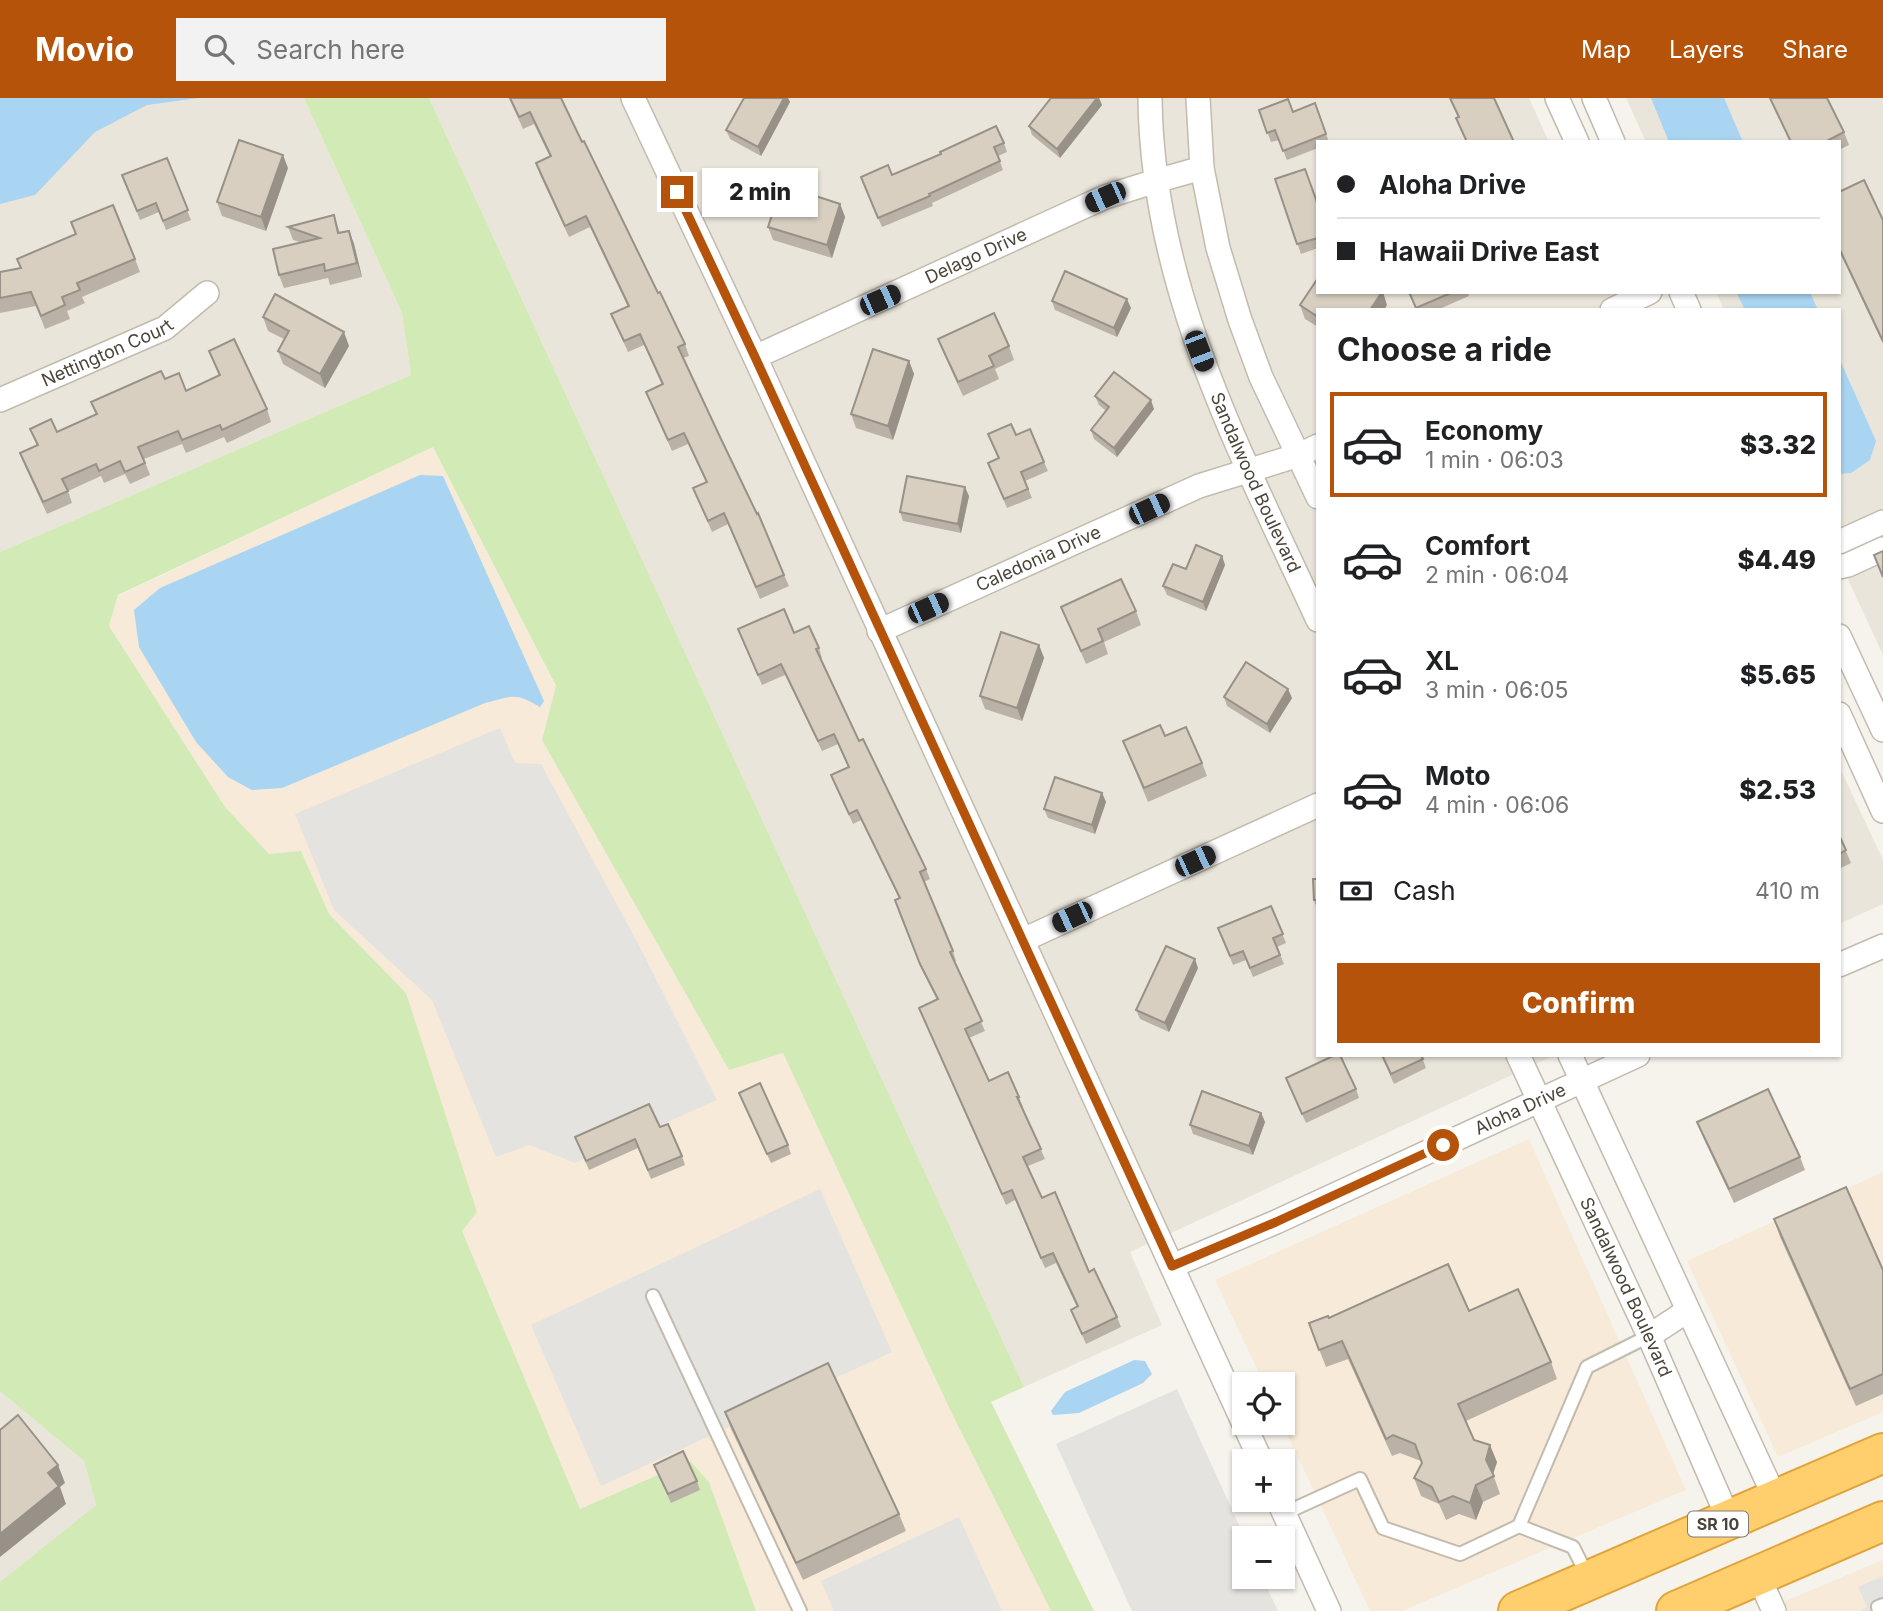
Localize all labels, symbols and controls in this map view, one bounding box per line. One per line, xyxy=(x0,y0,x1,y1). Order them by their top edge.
search box xyxy=(176,18,666,81)
text: Movio xyxy=(35,29,134,69)
icon: search xyxy=(200,30,238,68)
text: Search here xyxy=(256,34,405,65)
text: Map xyxy=(1581,35,1631,64)
text: Layers xyxy=(1669,35,1744,64)
text: Share xyxy=(1782,35,1848,64)
callout: 2 min xyxy=(702,168,817,217)
text: Aloha Drive xyxy=(1379,169,1526,200)
route end xyxy=(661,176,693,208)
text: 2 min xyxy=(729,178,791,206)
car xyxy=(1082,179,1129,215)
street label: Delago Drive xyxy=(922,223,1030,288)
text: Hawaii Drive East xyxy=(1379,236,1599,267)
car xyxy=(857,282,904,318)
street label: Nettington Court xyxy=(38,315,177,391)
car xyxy=(1182,328,1217,374)
text: Choose a ride xyxy=(1337,330,1552,369)
street label: Sandalwood Boulevard xyxy=(1206,389,1305,576)
icon: car xyxy=(1341,413,1404,476)
text: Economy xyxy=(1425,415,1543,446)
text: $3.32 xyxy=(1740,429,1816,460)
text: 1 min · 06:03 xyxy=(1425,446,1564,474)
car xyxy=(1126,491,1173,527)
street label: Caledonia Drive xyxy=(972,521,1104,596)
icon: car xyxy=(1341,528,1404,591)
text: Comfort xyxy=(1425,530,1530,561)
text: $4.49 xyxy=(1738,544,1816,575)
text: 2 min · 06:04 xyxy=(1425,561,1569,589)
car xyxy=(905,590,952,626)
icon: car xyxy=(1341,643,1404,706)
text: XL xyxy=(1425,645,1459,676)
text: $5.65 xyxy=(1740,659,1816,690)
text: 3 min · 06:05 xyxy=(1425,676,1568,704)
icon: car xyxy=(1341,758,1404,821)
text: Moto xyxy=(1425,760,1490,791)
text: $2.53 xyxy=(1739,774,1816,805)
text: 4 min · 06:06 xyxy=(1425,791,1569,819)
car xyxy=(1172,843,1219,879)
icon: cash xyxy=(1337,872,1375,910)
text: Cash xyxy=(1393,875,1456,906)
text: 410 m xyxy=(1755,877,1820,905)
car xyxy=(1049,899,1096,935)
button: Confirm xyxy=(1337,963,1820,1043)
street label: Aloha Drive xyxy=(1471,1079,1569,1139)
route start xyxy=(1427,1129,1459,1161)
street label: Sandalwood Boulevard xyxy=(1576,1194,1676,1380)
map controls xyxy=(1232,1372,1295,1589)
button: locate xyxy=(1232,1372,1295,1435)
button: + xyxy=(1232,1449,1295,1512)
road number: SR 10 xyxy=(1688,1512,1748,1536)
button: − xyxy=(1232,1526,1295,1589)

